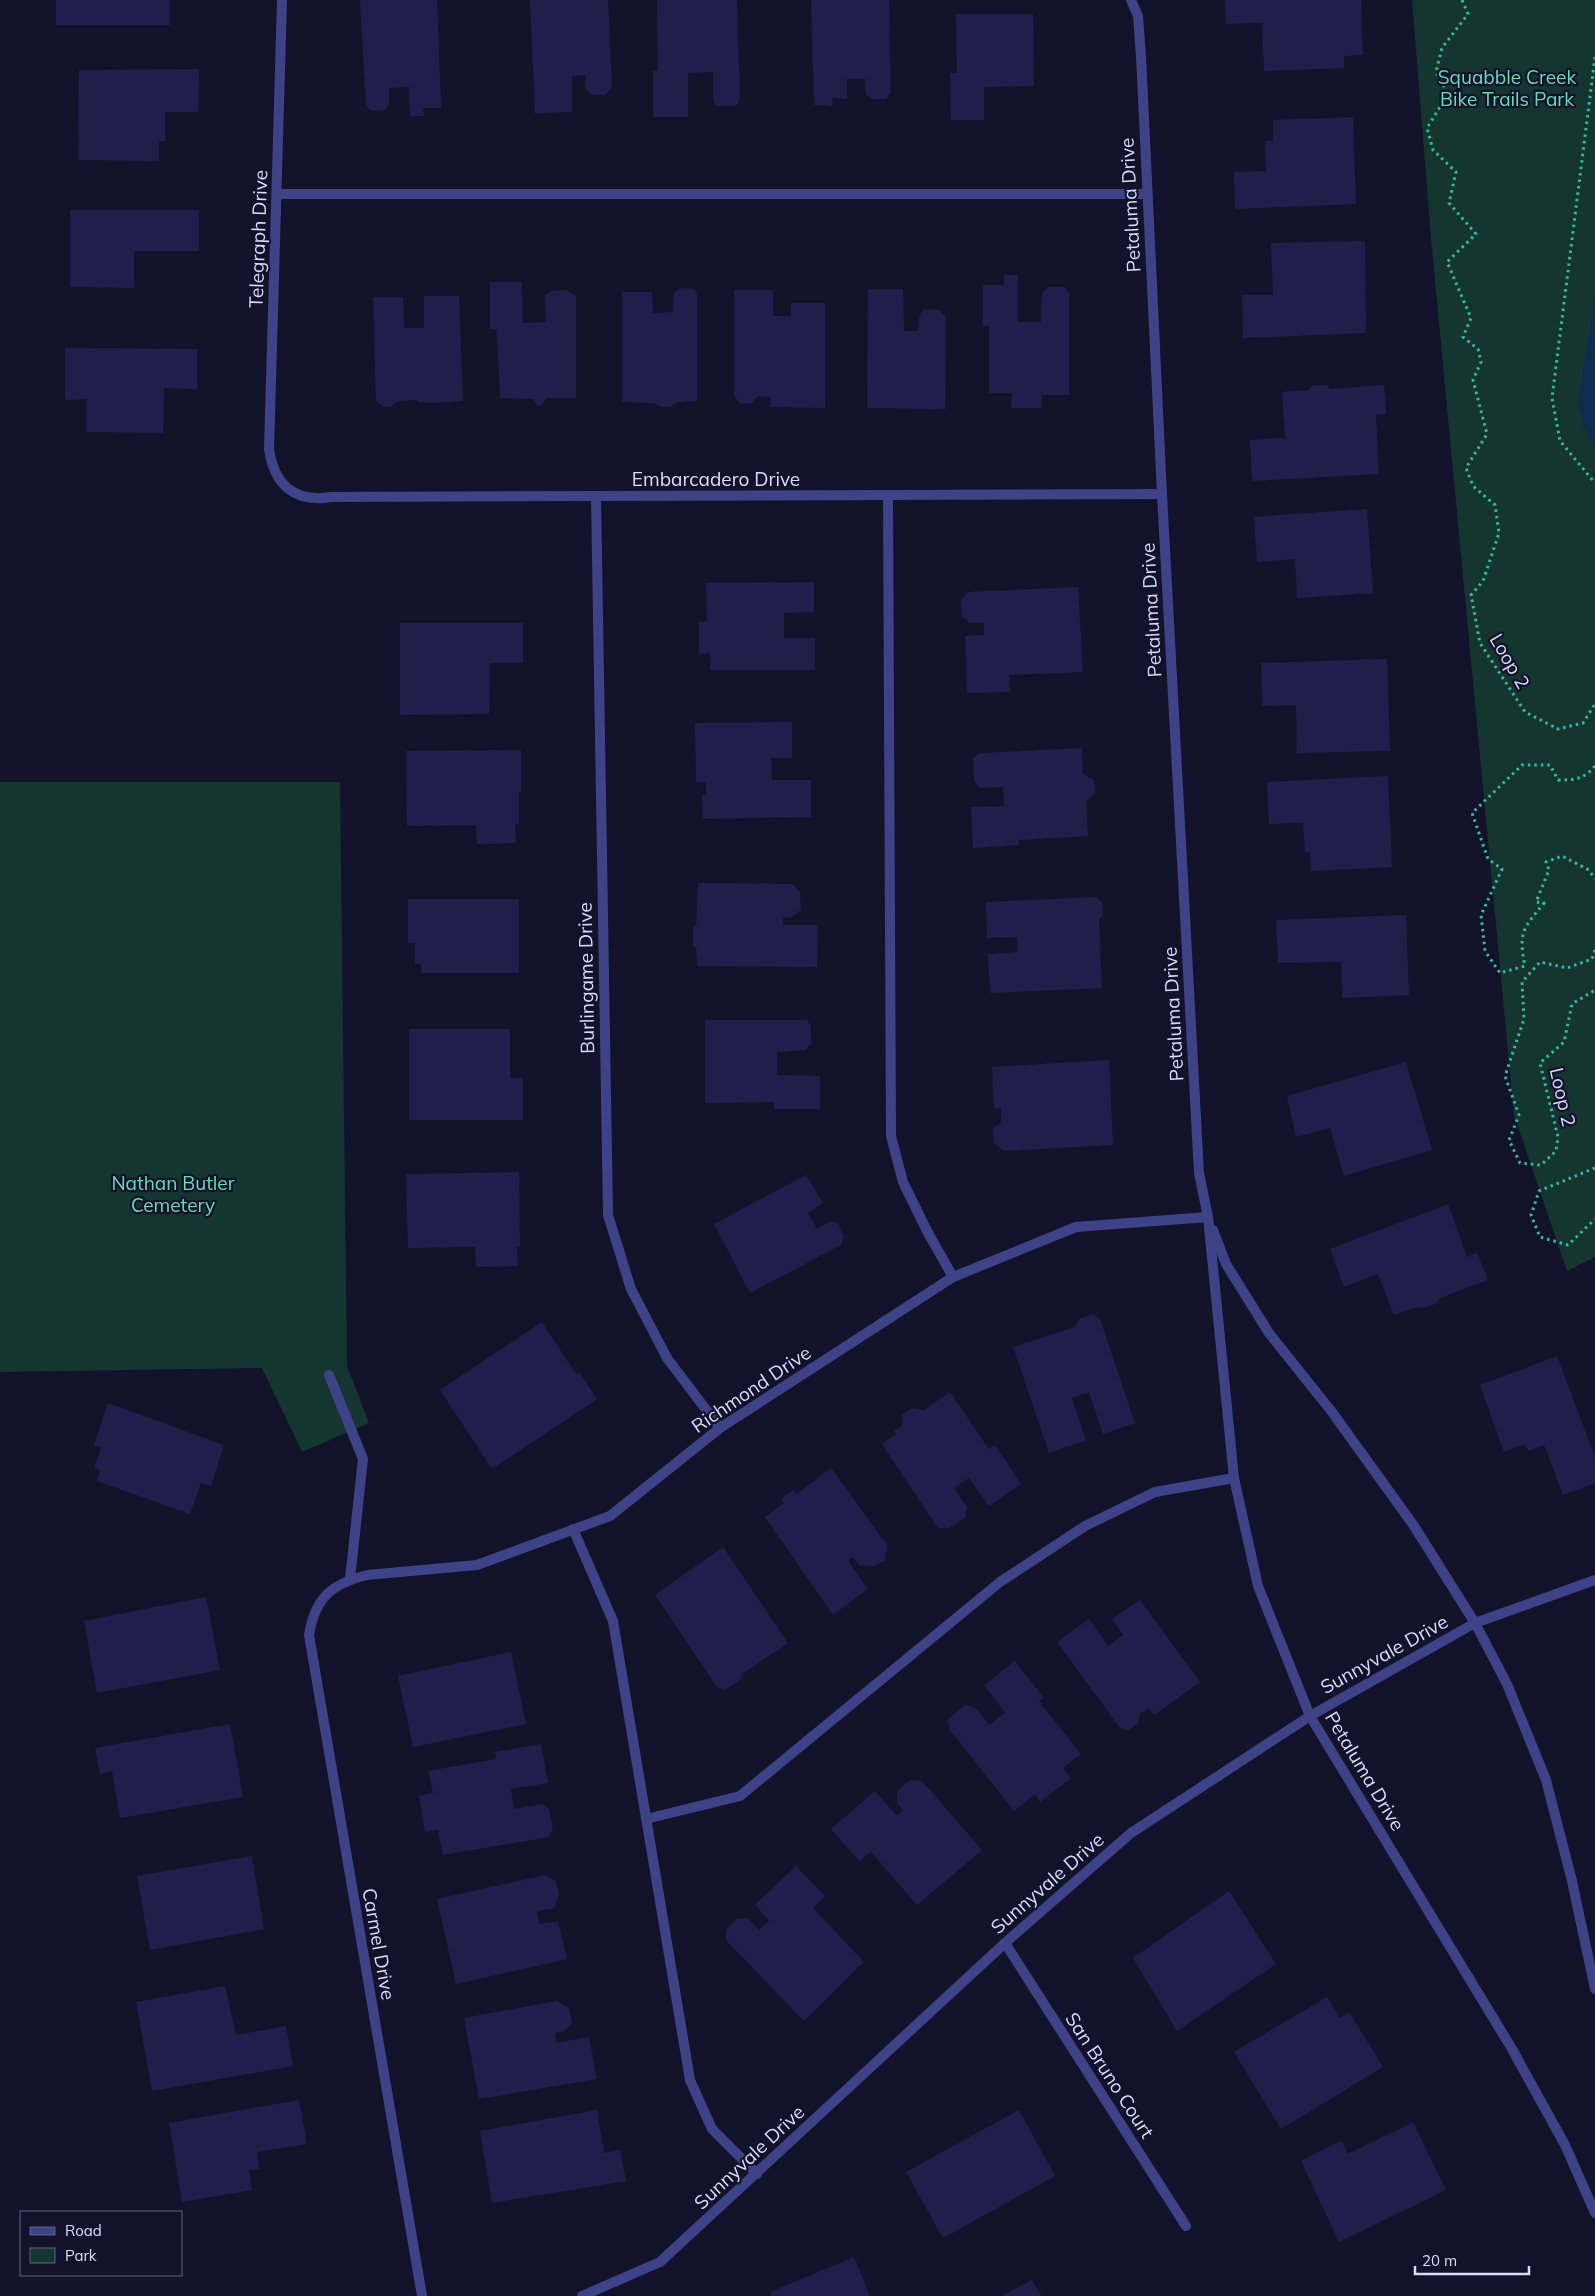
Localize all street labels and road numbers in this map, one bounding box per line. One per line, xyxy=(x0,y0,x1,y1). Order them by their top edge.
street label: Petaluma Drive xyxy=(1114,137,1146,273)
street label: Telegraph Drive xyxy=(244,169,272,309)
street label: Embarcadero Drive xyxy=(632,467,800,491)
street label: Petaluma Drive xyxy=(1135,542,1167,678)
street label: Loop 2 xyxy=(1485,629,1535,693)
street label: Burlingame Drive xyxy=(573,902,599,1054)
street label: Petaluma Drive xyxy=(1157,946,1189,1082)
street label: Loop 2 xyxy=(1545,1065,1581,1129)
street label: Richmond Drive xyxy=(687,1340,815,1438)
street label: Sunnyvale Drive xyxy=(1316,1609,1452,1699)
street label: Petaluma Drive xyxy=(1320,1707,1410,1835)
street label: Sunnyvale Drive xyxy=(985,1827,1109,1939)
street label: Carmel Drive xyxy=(357,1886,401,2002)
street label: San Bruno Court xyxy=(1060,2008,1160,2143)
street label: Sunnyvale Drive xyxy=(689,2100,809,2214)

